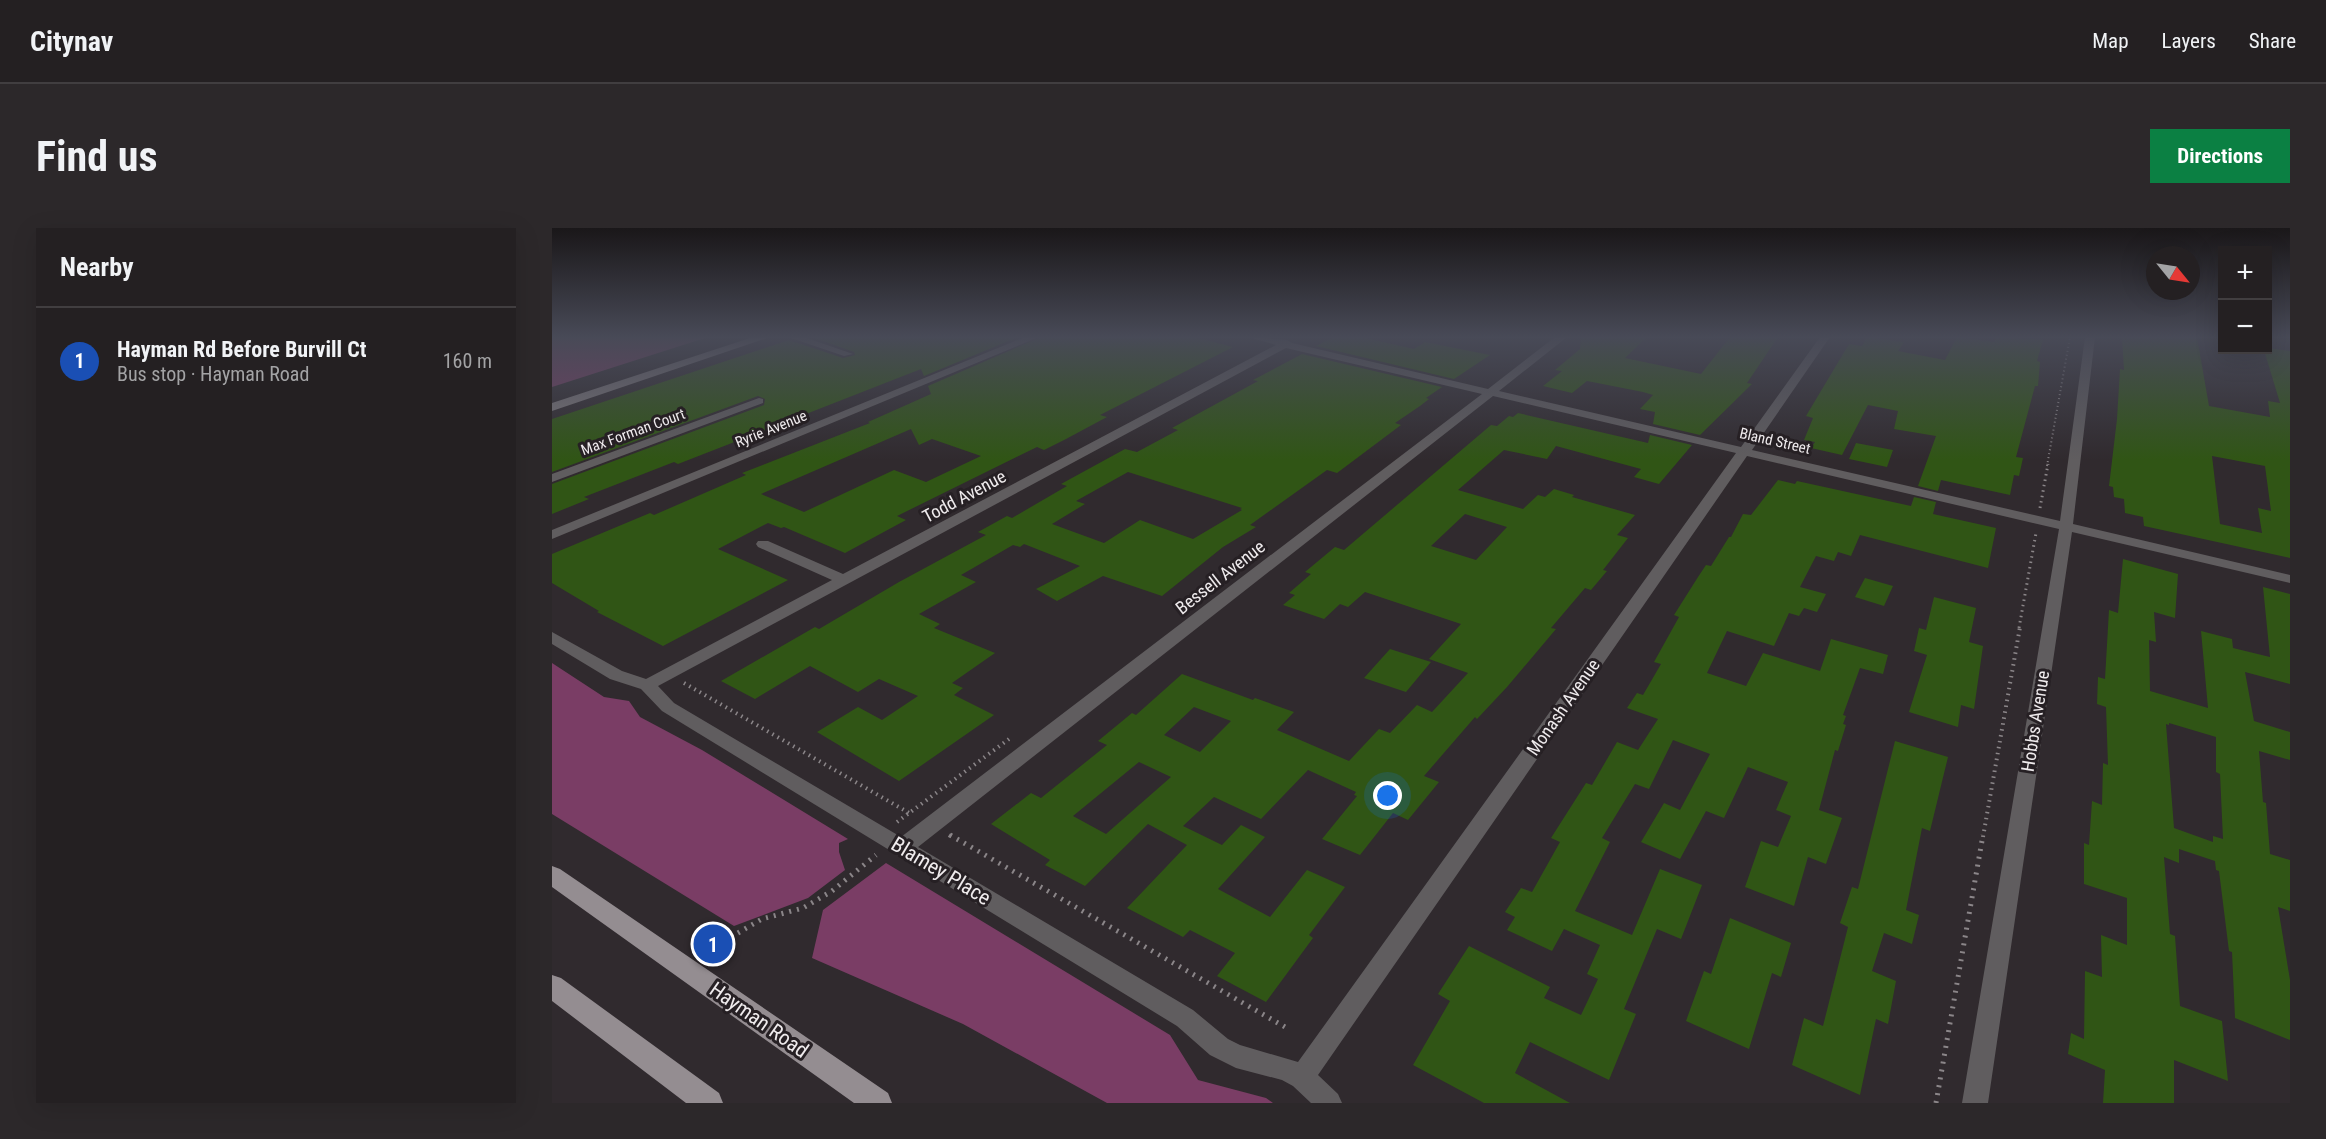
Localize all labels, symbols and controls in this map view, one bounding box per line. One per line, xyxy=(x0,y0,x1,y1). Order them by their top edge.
text: Citynav xyxy=(30,25,113,58)
text: Map xyxy=(2092,29,2129,53)
text: Layers xyxy=(2162,29,2216,53)
text: Share xyxy=(2249,29,2296,53)
button: Directions xyxy=(2150,129,2290,183)
text: Find us xyxy=(36,132,157,181)
north arrow xyxy=(2146,246,2200,300)
map controls xyxy=(2218,246,2272,354)
button: + xyxy=(2218,246,2272,300)
text: Nearby xyxy=(60,252,134,282)
button: − xyxy=(2218,300,2272,354)
text: Hayman Rd Before Burvill Ct xyxy=(117,337,366,362)
text: 1 xyxy=(74,349,85,373)
text: 160 m xyxy=(443,349,492,373)
text: Bus stop · Hayman Road xyxy=(117,362,309,386)
street label: Max Forman Court xyxy=(578,405,688,459)
street label: Ryrie Avenue xyxy=(732,406,810,452)
street label: Bland Street xyxy=(1738,424,1812,458)
street label: Todd Avenue xyxy=(919,465,1009,527)
street label: Bessell Avenue xyxy=(1171,536,1269,618)
street label: Monash Avenue xyxy=(1522,655,1604,759)
street label: Hobbs Avenue xyxy=(2017,669,2053,773)
your location xyxy=(1373,781,1402,810)
street label: Blamey Place xyxy=(887,832,995,910)
pin: 1 xyxy=(694,922,732,966)
street label: Hayman Road xyxy=(705,977,813,1063)

